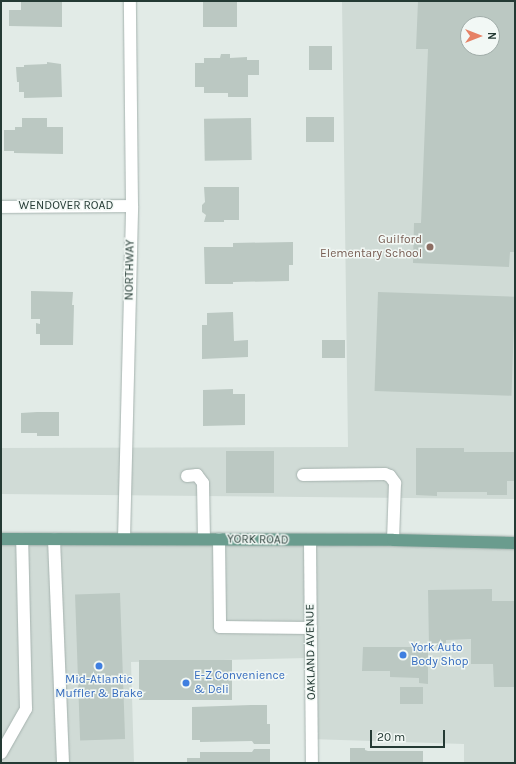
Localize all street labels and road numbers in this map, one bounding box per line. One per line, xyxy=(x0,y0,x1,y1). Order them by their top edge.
street label: WENDOVER ROAD xyxy=(19,199,113,213)
street label: NORTHWAY xyxy=(122,239,138,301)
street label: YORK ROAD xyxy=(227,532,289,548)
street label: OAKLAND AVENUE xyxy=(303,604,319,700)

